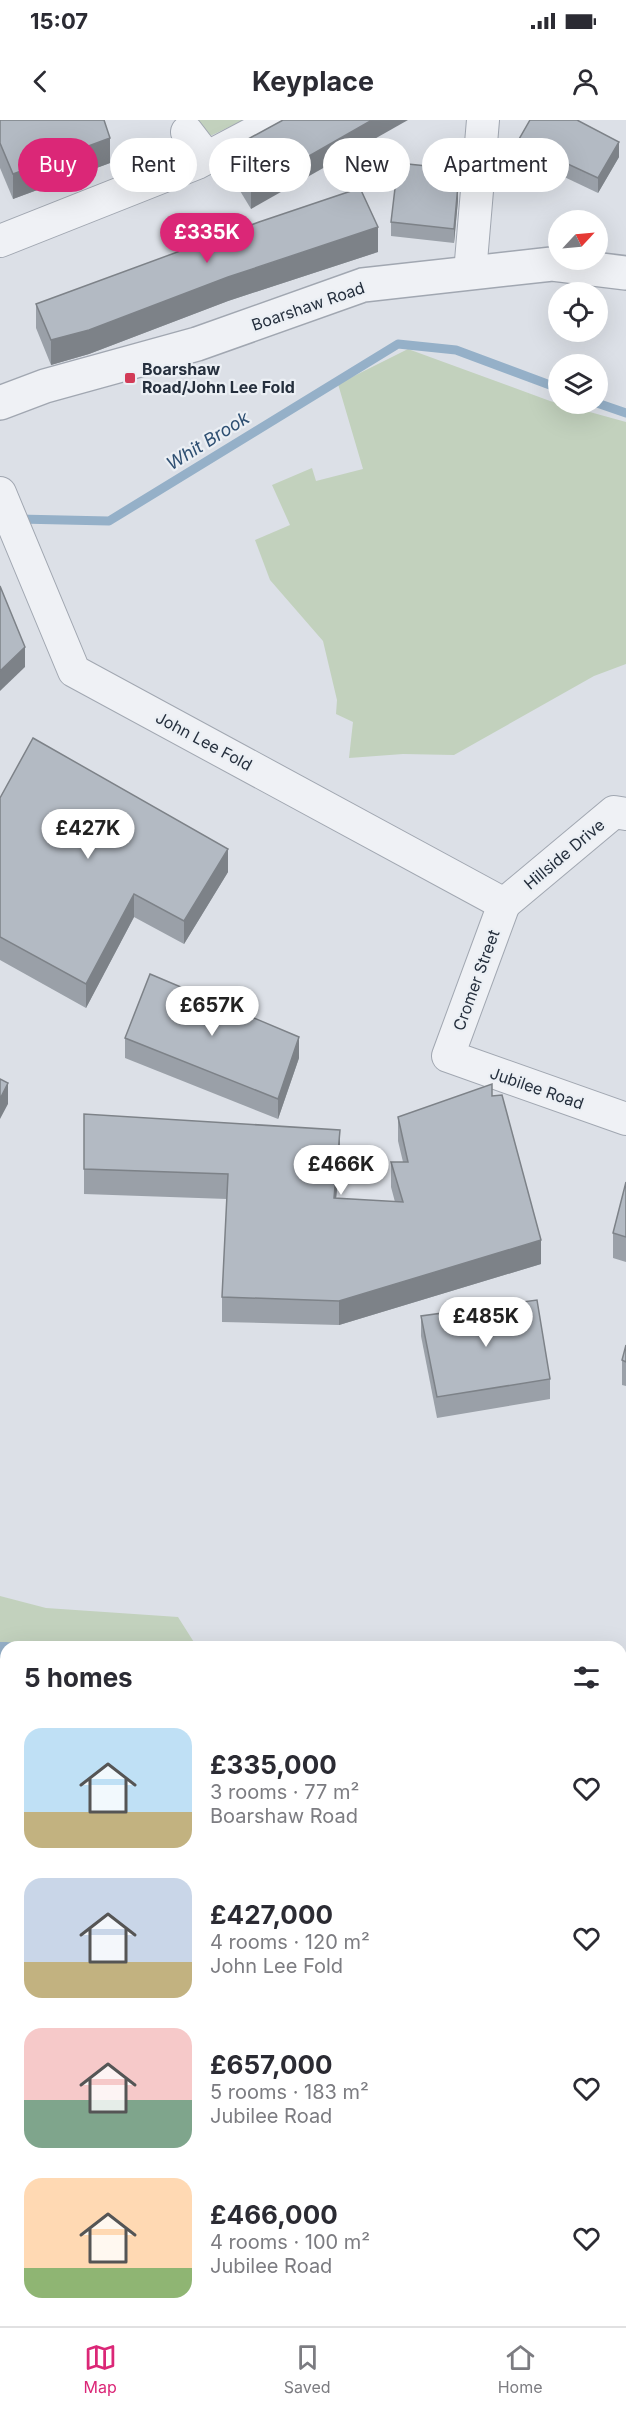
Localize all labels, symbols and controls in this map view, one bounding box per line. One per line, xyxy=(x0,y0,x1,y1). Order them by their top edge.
text: 15:07 xyxy=(30,8,88,34)
icon: back xyxy=(24,65,57,98)
text: Keyplace xyxy=(252,65,374,98)
icon: person xyxy=(569,65,602,98)
chip: Buy xyxy=(18,138,98,192)
chip: Rent xyxy=(110,138,197,192)
chip: Filters xyxy=(209,138,311,192)
chip: New xyxy=(323,138,410,192)
chip: Apartment xyxy=(422,138,569,192)
north arrow xyxy=(548,210,608,270)
map controls xyxy=(548,210,608,414)
pin: £335K xyxy=(165,213,249,264)
text: £335K xyxy=(174,220,240,244)
street label: Boarshaw Road xyxy=(249,277,367,335)
button: locate xyxy=(548,282,608,342)
button: layers xyxy=(548,354,608,414)
place label: Boarshaw Road/John Lee Fold xyxy=(142,359,295,397)
marker: Boarshaw Road/John Lee Fold xyxy=(123,371,137,385)
water label: Whit Brook xyxy=(163,406,254,474)
street label: John Lee Fold xyxy=(152,707,256,775)
pin: £427K xyxy=(46,809,130,860)
street label: Hillside Drive xyxy=(520,814,608,894)
text: £427K xyxy=(56,816,120,840)
street label: Cromer Street xyxy=(448,927,504,1033)
pin: £657K xyxy=(170,986,254,1037)
text: £657K xyxy=(180,993,244,1017)
street label: Jubilee Road xyxy=(487,1063,587,1113)
pin: £466K xyxy=(299,1145,383,1196)
text: £466K xyxy=(308,1152,374,1176)
pin: £485K xyxy=(444,1297,528,1348)
text: £485K xyxy=(453,1304,519,1328)
icon: filters xyxy=(570,1661,603,1694)
text: 5 homes xyxy=(24,1662,133,1693)
text: £335,000 xyxy=(210,1749,337,1780)
icon: home xyxy=(72,1752,144,1824)
icon: heart xyxy=(570,1772,603,1805)
text: 3 rooms · 77 m² xyxy=(210,1780,359,1804)
text: Boarshaw Road xyxy=(210,1804,358,1828)
text: £427,000 xyxy=(210,1899,333,1930)
icon: home xyxy=(72,1902,144,1974)
icon: heart xyxy=(570,1922,603,1955)
text: 4 rooms · 120 m² xyxy=(210,1930,370,1954)
text: John Lee Fold xyxy=(210,1954,343,1978)
text: £657,000 xyxy=(210,2049,333,2080)
icon: home xyxy=(72,2052,144,2124)
icon: heart xyxy=(570,2072,603,2105)
text: 5 rooms · 183 m² xyxy=(210,2080,369,2104)
text: Jubilee Road xyxy=(210,2104,332,2128)
text: £466,000 xyxy=(210,2199,338,2230)
icon: home xyxy=(72,2202,144,2274)
icon: heart xyxy=(570,2222,603,2255)
text: 4 rooms · 100 m² xyxy=(210,2230,370,2254)
text: Jubilee Road xyxy=(210,2254,332,2278)
tab: Map xyxy=(84,2341,117,2397)
tab: Saved xyxy=(284,2341,331,2397)
tab: Home xyxy=(498,2341,542,2397)

